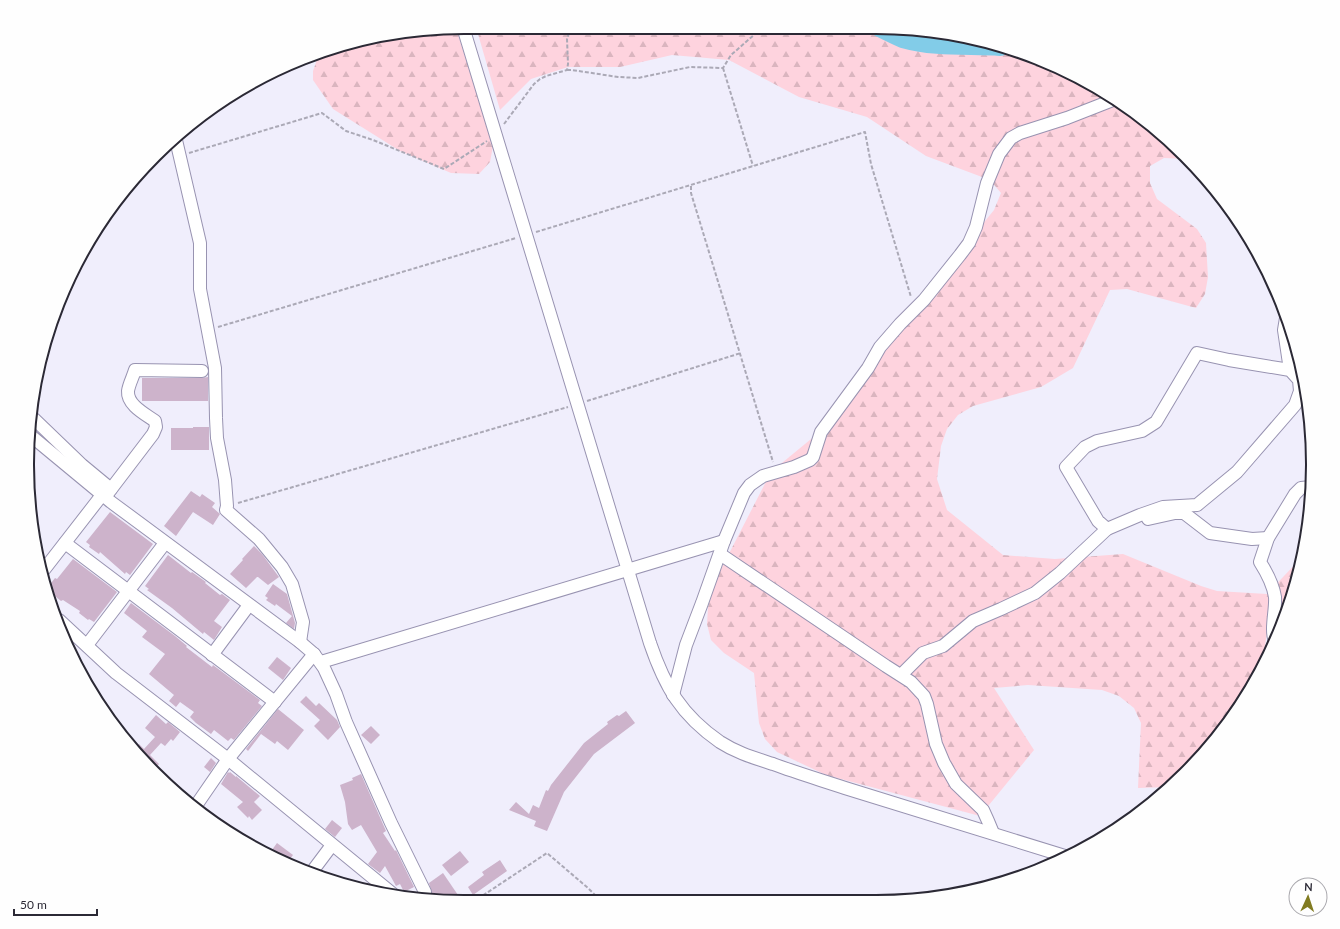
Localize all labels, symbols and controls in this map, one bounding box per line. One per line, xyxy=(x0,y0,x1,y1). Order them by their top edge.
north arrow xyxy=(1288,877,1328,917)
text: N xyxy=(1304,880,1313,893)
scale bar xyxy=(14,891,97,917)
text: 50 m xyxy=(20,897,47,912)

